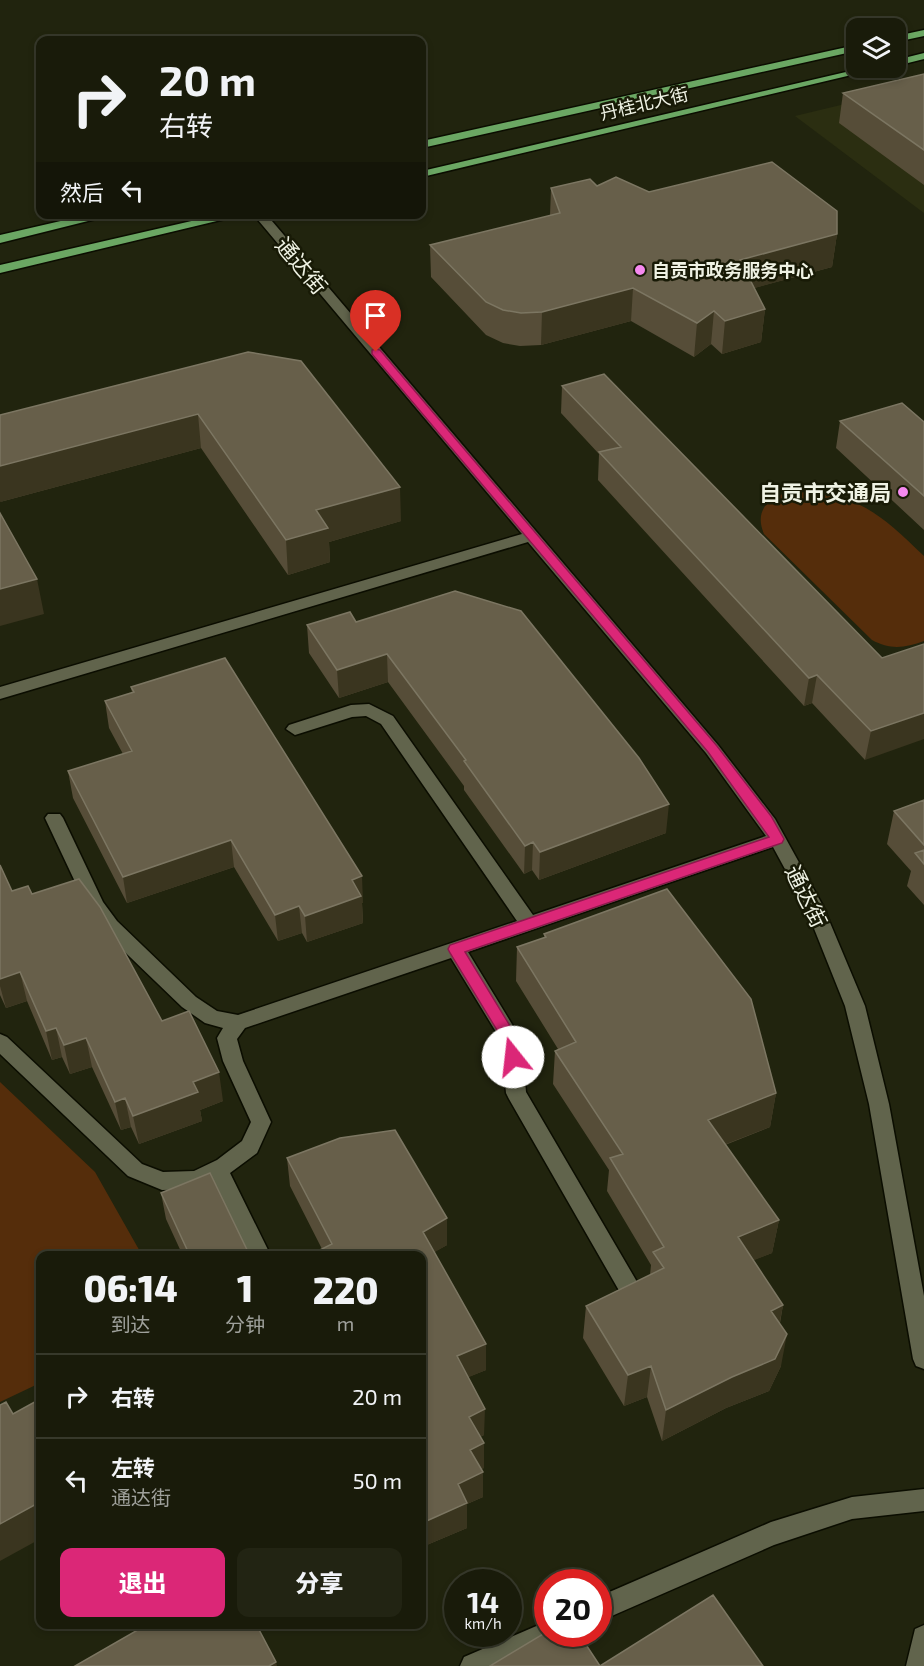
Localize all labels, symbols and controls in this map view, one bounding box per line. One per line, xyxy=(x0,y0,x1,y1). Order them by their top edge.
map controls xyxy=(846,18,906,78)
button: layers xyxy=(846,18,906,78)
text: 20 m xyxy=(159,54,256,104)
icon: right xyxy=(60,60,138,138)
street label: 丹桂北大街 xyxy=(598,82,690,124)
text: 右转 xyxy=(159,109,213,141)
icon: left xyxy=(116,174,149,207)
text: 然后 xyxy=(60,179,104,205)
street label: 通达街 xyxy=(271,231,333,299)
place label: 自贡市政务服务中心 xyxy=(652,259,814,281)
marker: 自贡市政务服务中心 xyxy=(633,263,647,277)
pin xyxy=(350,290,401,352)
icon: arrive xyxy=(359,299,392,332)
place label: 自贡市交通局 xyxy=(759,479,891,505)
marker: 自贡市交通局 xyxy=(896,485,910,499)
street label: 通达街 xyxy=(781,861,833,931)
position arrow xyxy=(481,1025,545,1089)
text: 06:14 xyxy=(84,1266,178,1309)
text: 1 xyxy=(237,1266,253,1309)
text: 220 xyxy=(313,1268,378,1311)
text: m xyxy=(337,1311,354,1335)
text: 到达 xyxy=(111,1312,151,1336)
text: 分钟 xyxy=(225,1312,265,1336)
icon: right xyxy=(60,1380,93,1413)
text: 20 m xyxy=(352,1383,402,1409)
text: 右转 xyxy=(111,1384,155,1410)
text: 左转 xyxy=(111,1454,155,1480)
icon: left xyxy=(60,1464,93,1497)
text: 50 m xyxy=(353,1467,402,1493)
text: 通达街 xyxy=(111,1485,171,1509)
button: 退出 xyxy=(60,1548,225,1617)
button: 分享 xyxy=(237,1548,402,1617)
speed limit sign: 20 xyxy=(534,1569,612,1647)
text: 14 xyxy=(467,1583,499,1619)
text: km/h xyxy=(464,1614,502,1632)

